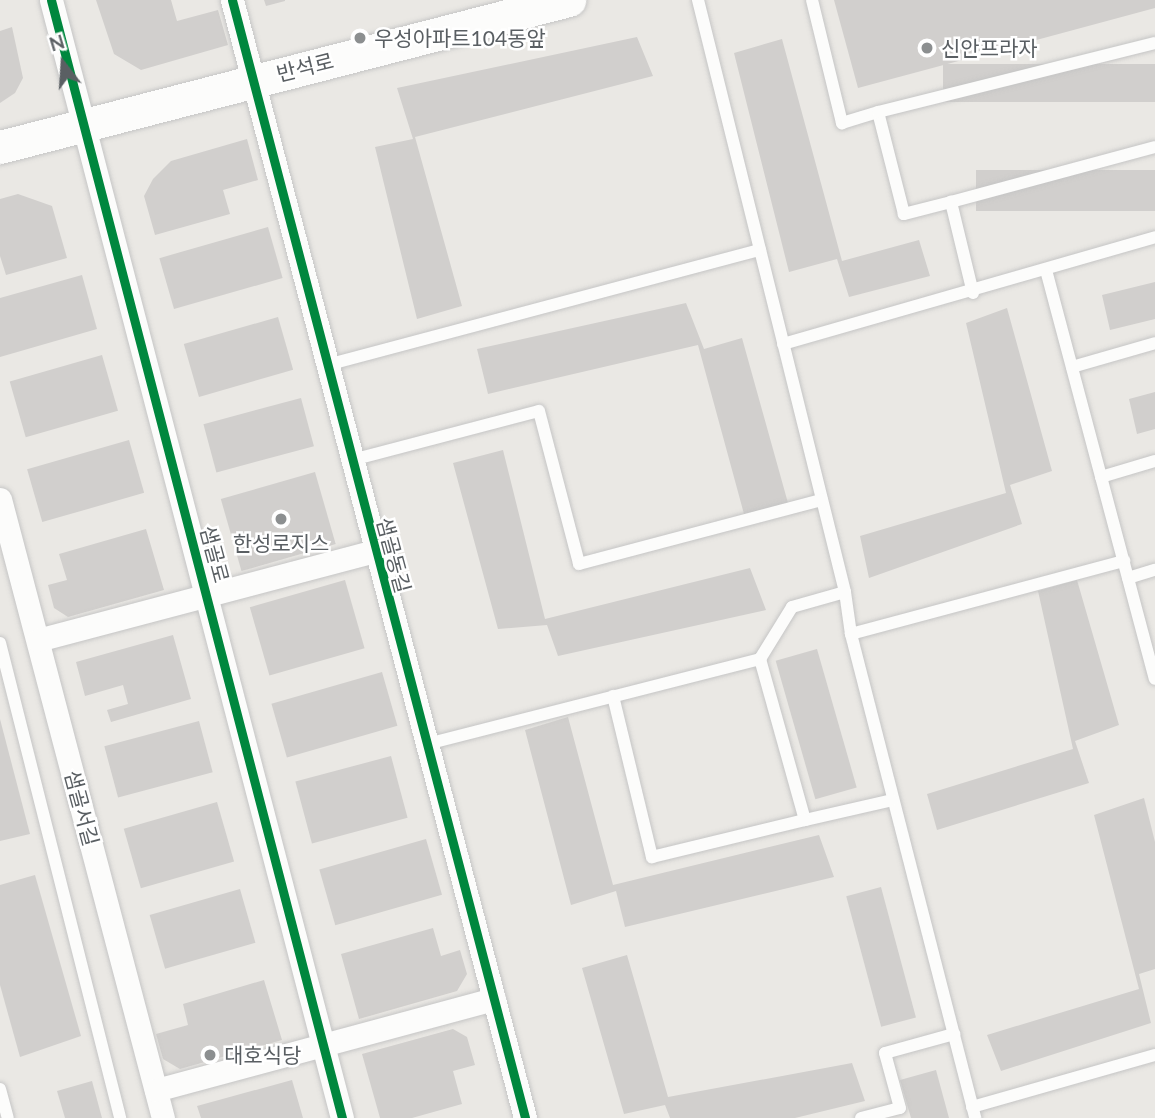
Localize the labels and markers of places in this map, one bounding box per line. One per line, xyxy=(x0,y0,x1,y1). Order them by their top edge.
place label: 우성아파트104동앞 xyxy=(374,25,546,51)
marker: 우성아파트104동앞 xyxy=(352,30,368,46)
place label: 신안프라자 xyxy=(941,35,1038,61)
marker: 신안프라자 xyxy=(919,40,935,56)
marker: 한성로지스 xyxy=(273,511,289,527)
place label: 한성로지스 xyxy=(233,530,329,556)
place label: 대호식당 xyxy=(224,1042,301,1068)
marker: 대호식당 xyxy=(202,1047,218,1063)

